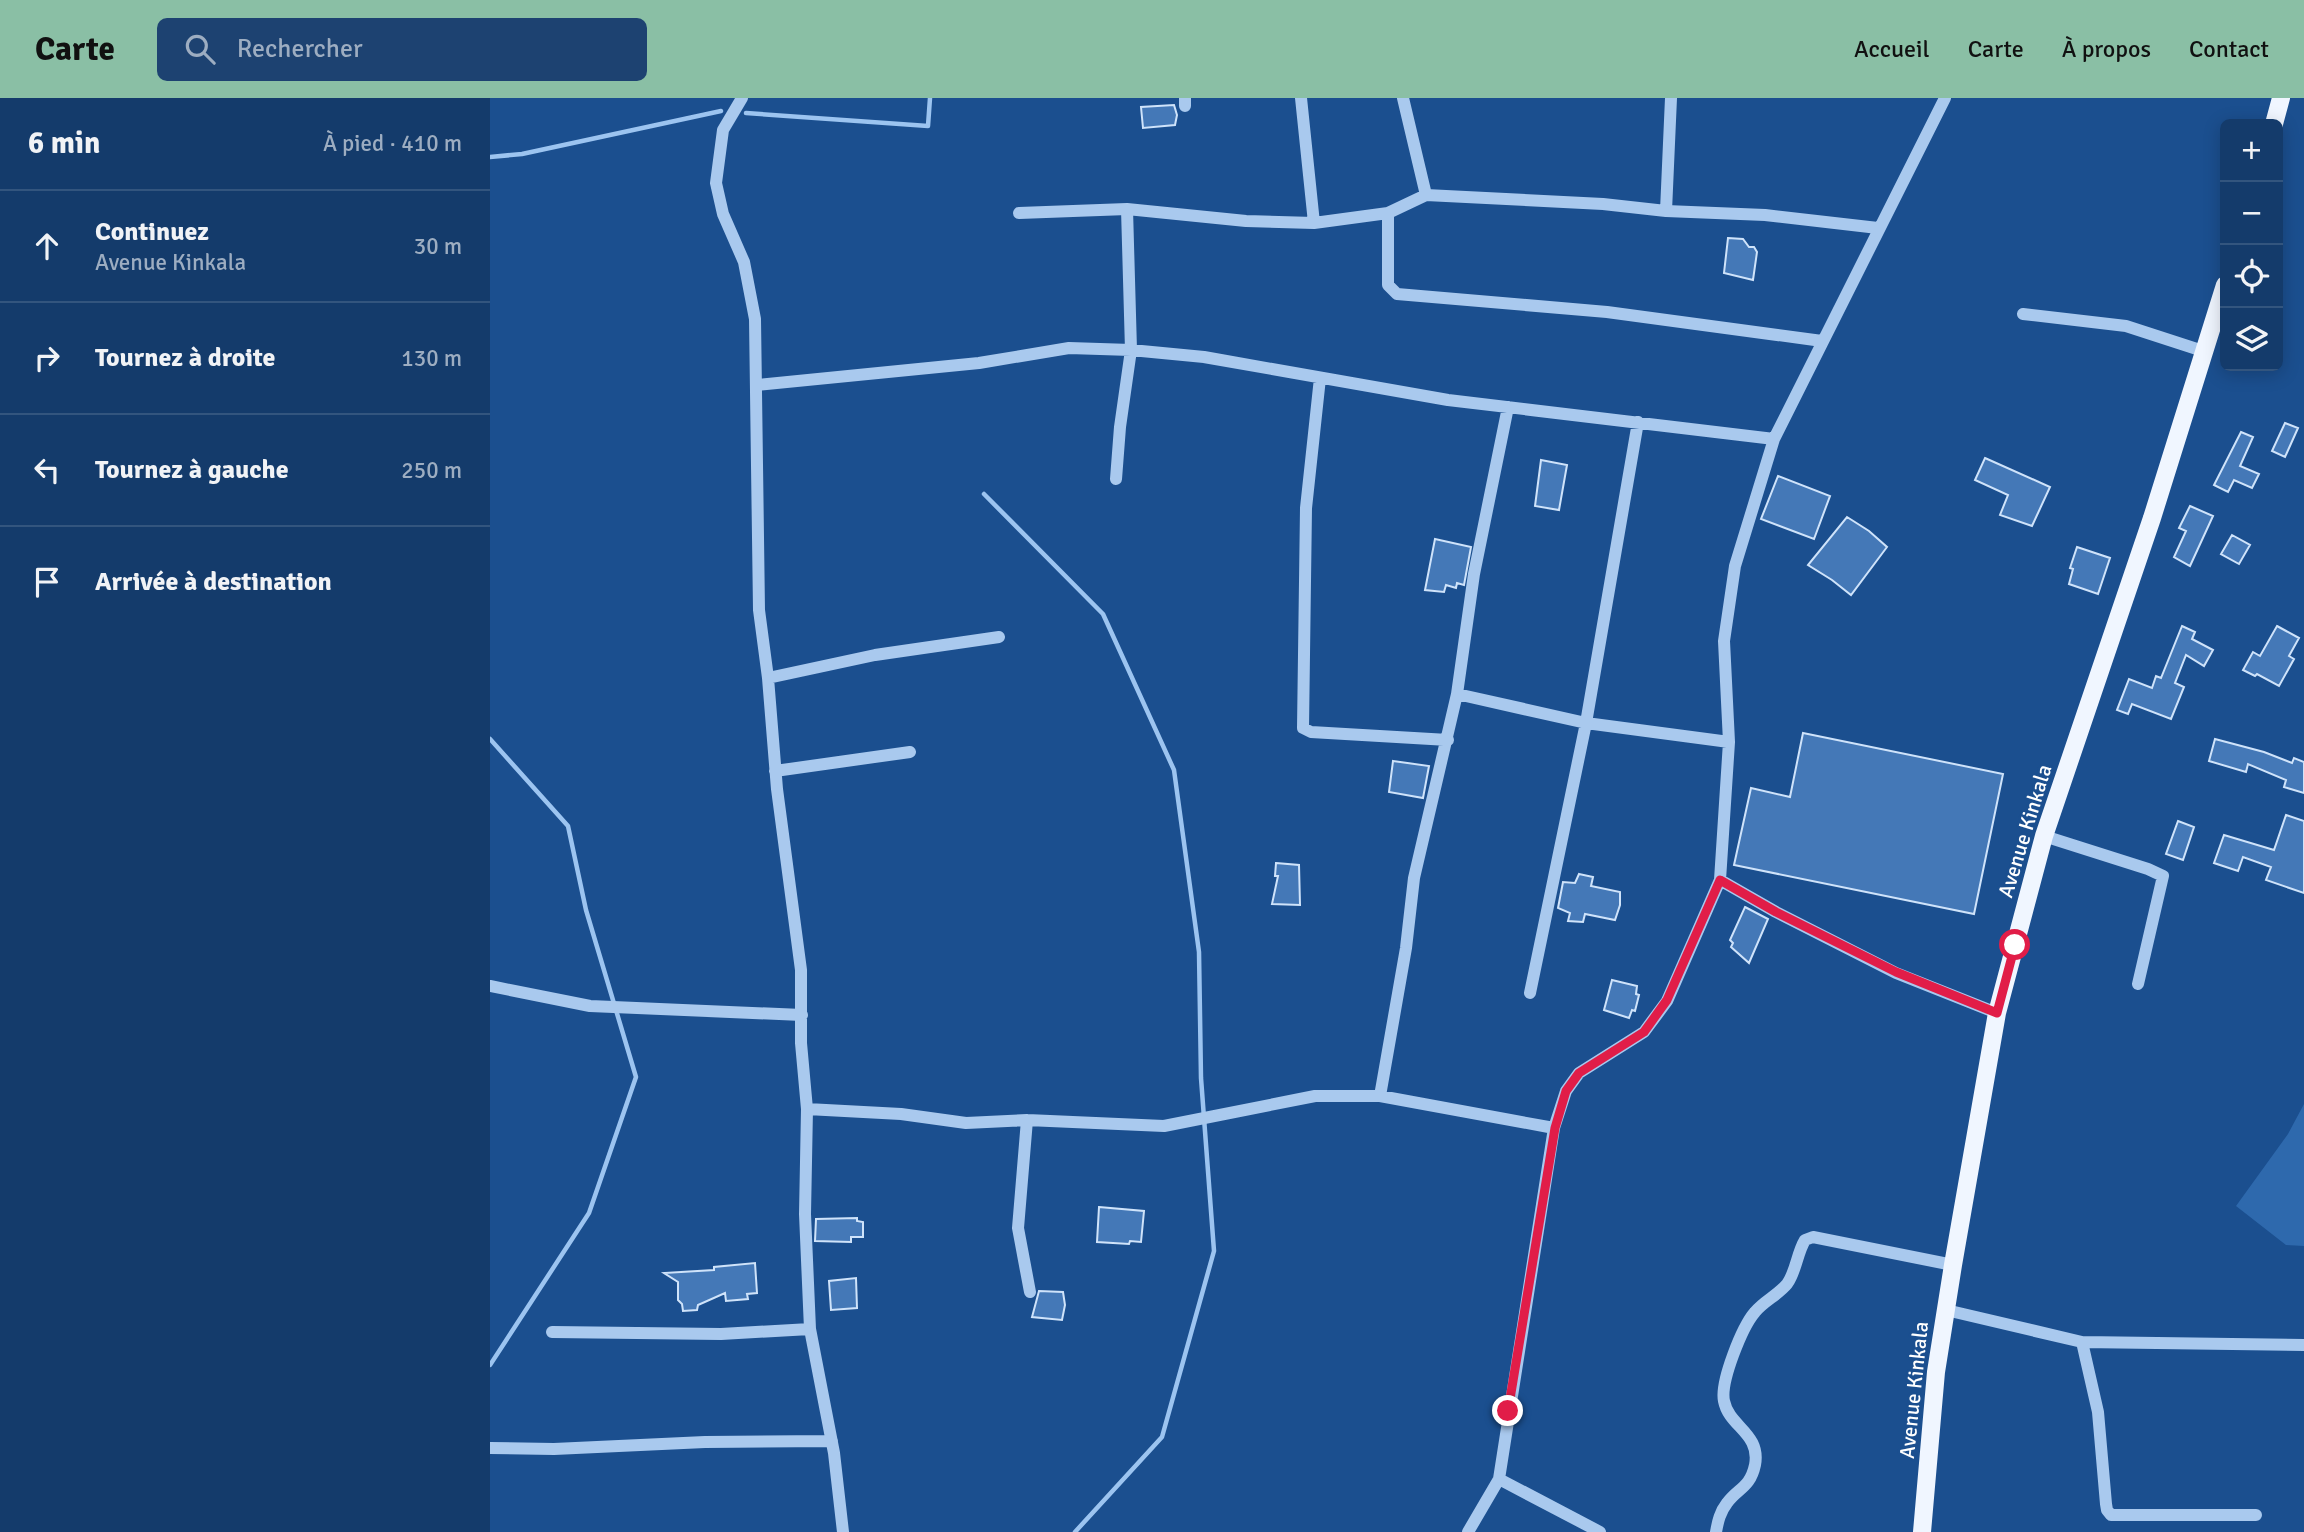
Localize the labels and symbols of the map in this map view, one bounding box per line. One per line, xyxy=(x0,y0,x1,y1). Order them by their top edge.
street label: Avenue Kinkala xyxy=(1992,761,2058,901)
route start xyxy=(1999,929,2030,960)
street label: Avenue Kinkala xyxy=(1894,1320,1934,1460)
route end xyxy=(1492,1395,1523,1426)

